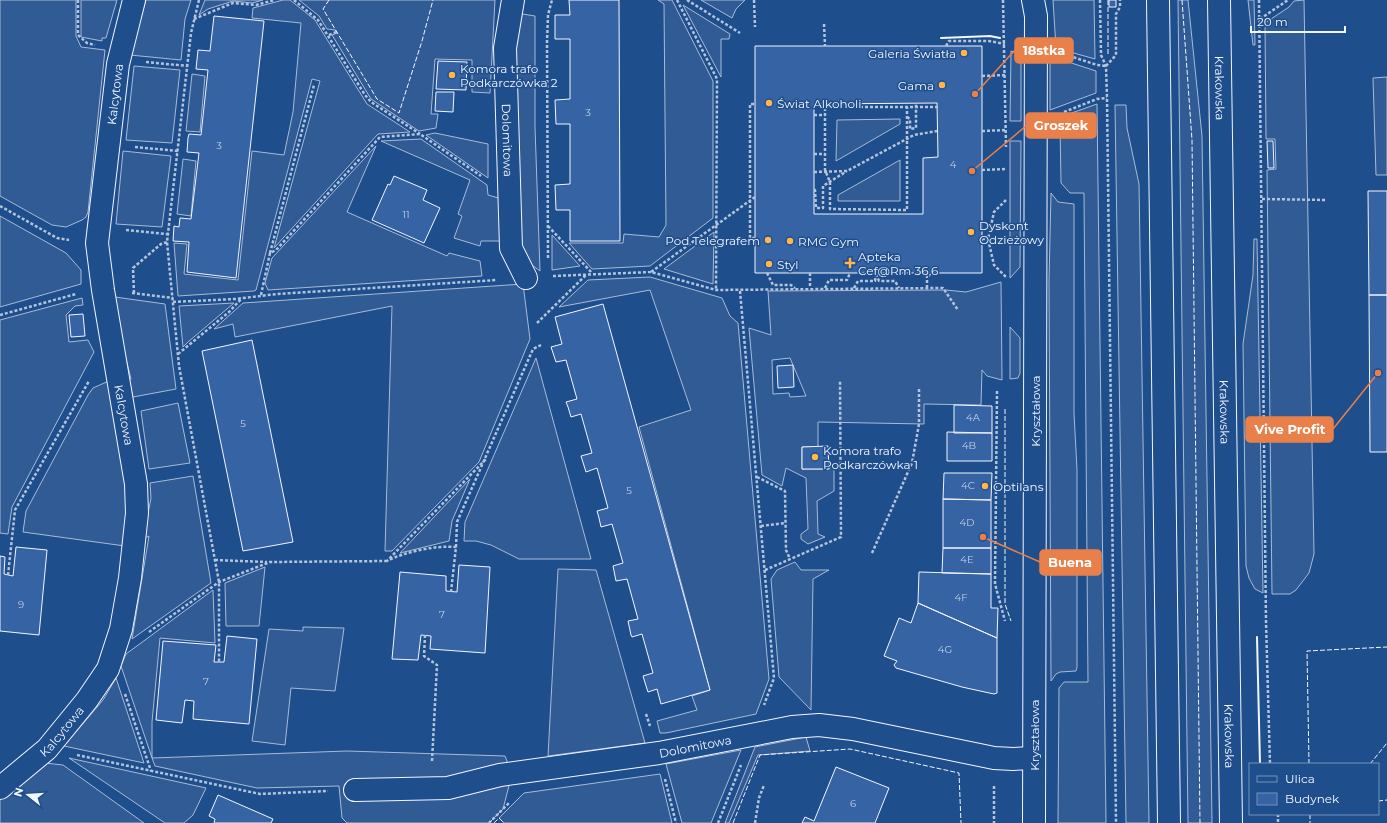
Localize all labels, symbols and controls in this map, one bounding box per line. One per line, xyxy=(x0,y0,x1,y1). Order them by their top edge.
scale bar xyxy=(1251,8,1345,34)
text: 20 m xyxy=(1257,14,1288,29)
callout: 18stka xyxy=(1015,38,1073,63)
text: 18stka xyxy=(1023,42,1065,58)
place label: Galeria Światła xyxy=(868,46,956,61)
marker: Galeria Światła xyxy=(959,48,969,58)
street label: Krakowska xyxy=(1212,56,1228,120)
place label: Komora trafo Podkarczówka 2 xyxy=(460,61,558,90)
street label: Kalcytowa xyxy=(103,63,125,126)
marker: Komora trafo Podkarczówka 2 xyxy=(447,70,457,80)
place label: Gama xyxy=(898,78,934,93)
marker: Gama xyxy=(937,80,947,90)
place label: Świat Alkoholi xyxy=(777,96,862,111)
marker: Świat Alkoholi xyxy=(764,98,774,108)
street label: Dolomitowa xyxy=(499,103,516,177)
house number: 3 xyxy=(585,106,591,119)
callout: Groszek xyxy=(1026,113,1096,138)
text: Groszek xyxy=(1034,117,1089,133)
house number: 3 xyxy=(216,139,222,152)
house number: 4 xyxy=(950,158,957,171)
house number: 11 xyxy=(402,208,410,221)
place label: Dyskont Odzieżowy xyxy=(979,218,1045,247)
marker: Dyskont Odzieżowy xyxy=(966,227,976,237)
place label: Pod Telegrafem xyxy=(665,233,760,248)
place label: RMG Gym xyxy=(798,234,859,249)
marker: Pod Telegrafem xyxy=(763,235,773,245)
marker: RMG Gym xyxy=(785,236,795,246)
place label: Apteka Cef@Rm 36,6 xyxy=(858,249,938,278)
place label: Styl xyxy=(777,257,799,272)
marker: Apteka Cef@Rm 36,6 xyxy=(845,258,855,268)
marker: Styl xyxy=(764,259,774,269)
street label: Kryształowa xyxy=(1028,375,1043,447)
street label: Krakowska xyxy=(1217,380,1233,444)
street label: Kalcytowa xyxy=(111,383,137,447)
house number: 4A xyxy=(966,411,981,424)
house number: 5 xyxy=(240,417,246,430)
callout: Vive Profit xyxy=(1246,417,1333,442)
text: Vive Profit xyxy=(1253,421,1326,437)
house number: 4B xyxy=(962,439,976,452)
place label: Komora trafo Podkarczówka 1 xyxy=(823,443,918,472)
marker: Komora trafo Podkarczówka 1 xyxy=(810,452,820,462)
house number: 4C xyxy=(961,479,975,492)
place label: Optilans xyxy=(993,479,1044,494)
marker: Optilans xyxy=(980,481,990,491)
house number: 5 xyxy=(626,484,632,497)
house number: 4D xyxy=(960,516,974,529)
callout: Buena xyxy=(1040,550,1101,575)
house number: 4E xyxy=(960,553,974,566)
text: Buena xyxy=(1048,554,1092,570)
house number: 4F xyxy=(955,591,967,604)
house number: 9 xyxy=(18,598,24,611)
house number: 7 xyxy=(439,608,445,621)
house number: 4G xyxy=(938,643,952,656)
house number: 7 xyxy=(203,675,209,688)
street label: Kryształowa xyxy=(1027,699,1042,771)
street label: Kalcytowa xyxy=(36,703,87,760)
street label: Krakowska xyxy=(1222,703,1238,768)
street label: Dolomitowa xyxy=(658,732,733,760)
legend xyxy=(1249,763,1379,815)
text: Ulica xyxy=(1285,771,1315,786)
north arrow xyxy=(8,775,48,815)
text: N xyxy=(10,786,26,798)
text: Budynek xyxy=(1285,791,1340,806)
house number: 6 xyxy=(850,797,856,810)

